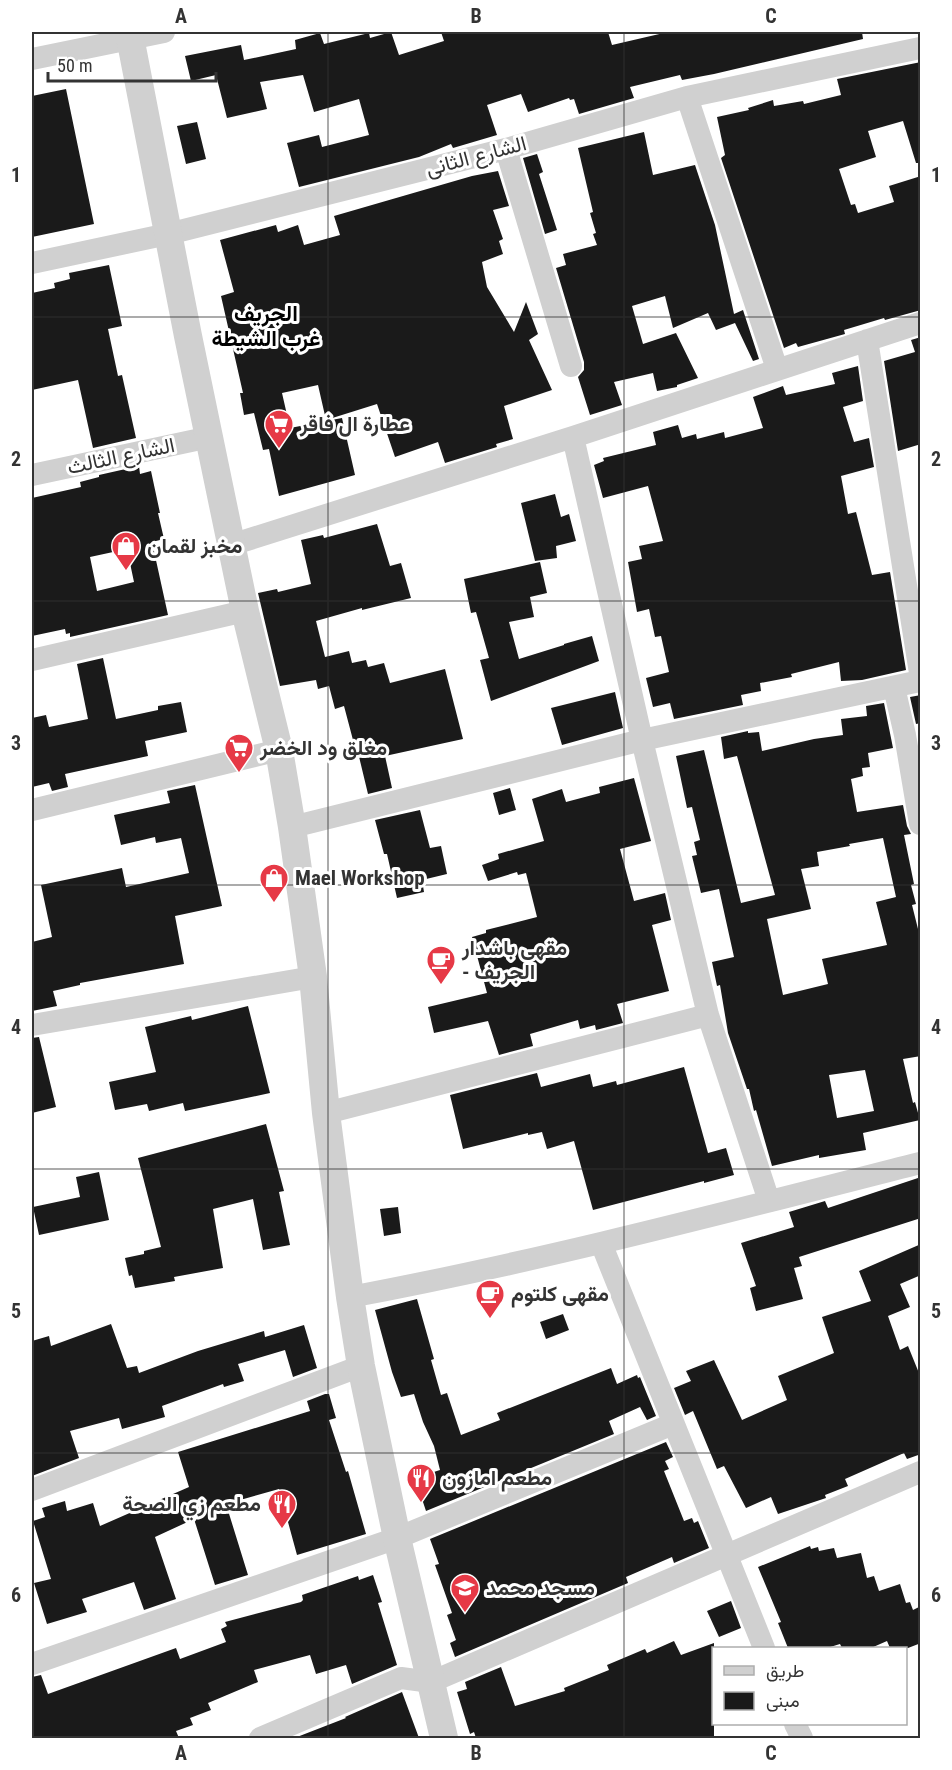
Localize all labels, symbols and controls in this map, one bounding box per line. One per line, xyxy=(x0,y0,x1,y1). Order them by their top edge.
text: A xyxy=(175,4,187,28)
text: B xyxy=(470,4,482,28)
text: C xyxy=(765,4,777,28)
scale bar xyxy=(48,45,216,83)
text: 50 m xyxy=(57,55,92,76)
street label: الشارع الثانى xyxy=(423,131,529,183)
text: 1 xyxy=(11,163,21,187)
text: 1 xyxy=(931,163,941,187)
district label: الجريف غرب الشيطة xyxy=(212,301,320,352)
supermarket icon: عطارة ال فاقر xyxy=(263,408,295,450)
place label: عطارة ال فاقر xyxy=(299,412,410,437)
street label: الشارع الثالث xyxy=(65,433,177,481)
text: 2 xyxy=(11,447,21,471)
text: 2 xyxy=(931,447,941,471)
shop icon: مخبز لقمان xyxy=(110,530,142,572)
place label: مخبز لقمان xyxy=(147,534,242,559)
text: 3 xyxy=(11,731,21,755)
text: 3 xyxy=(931,731,941,755)
supermarket icon: مغلق ود الخضر xyxy=(223,732,255,774)
place label: مغلق ود الخضر xyxy=(259,736,387,761)
shop icon: Mael Workshop xyxy=(258,862,290,904)
place label: Mael Workshop xyxy=(295,866,425,890)
place label: مقهى باشدار - الجريف xyxy=(461,936,567,985)
cafe icon: مقهى باشدار - الجريف xyxy=(425,944,457,986)
text: 4 xyxy=(11,1015,21,1039)
text: 4 xyxy=(931,1015,941,1039)
cafe icon: مقهى كلتوم xyxy=(474,1278,506,1320)
place label: مقهى كلتوم xyxy=(511,1282,609,1308)
text: 5 xyxy=(11,1299,21,1323)
text: 5 xyxy=(931,1299,941,1323)
restaurant icon: مطعم امازون xyxy=(405,1462,437,1504)
place label: مطعم امازون xyxy=(442,1466,552,1492)
restaurant icon: مطعم زي الصحة xyxy=(266,1488,298,1530)
place label: مطعم زي الصحة xyxy=(122,1492,261,1521)
school or university icon: مسجد محمد xyxy=(449,1572,481,1614)
place label: مسجد محمد xyxy=(486,1576,595,1600)
text: 6 xyxy=(11,1583,21,1607)
text: 6 xyxy=(931,1583,941,1607)
legend xyxy=(712,1647,907,1725)
text: طريق xyxy=(766,1660,804,1682)
text: مبنى xyxy=(766,1690,800,1712)
text: A xyxy=(175,1741,187,1765)
text: B xyxy=(470,1741,482,1765)
text: C xyxy=(765,1741,777,1765)

